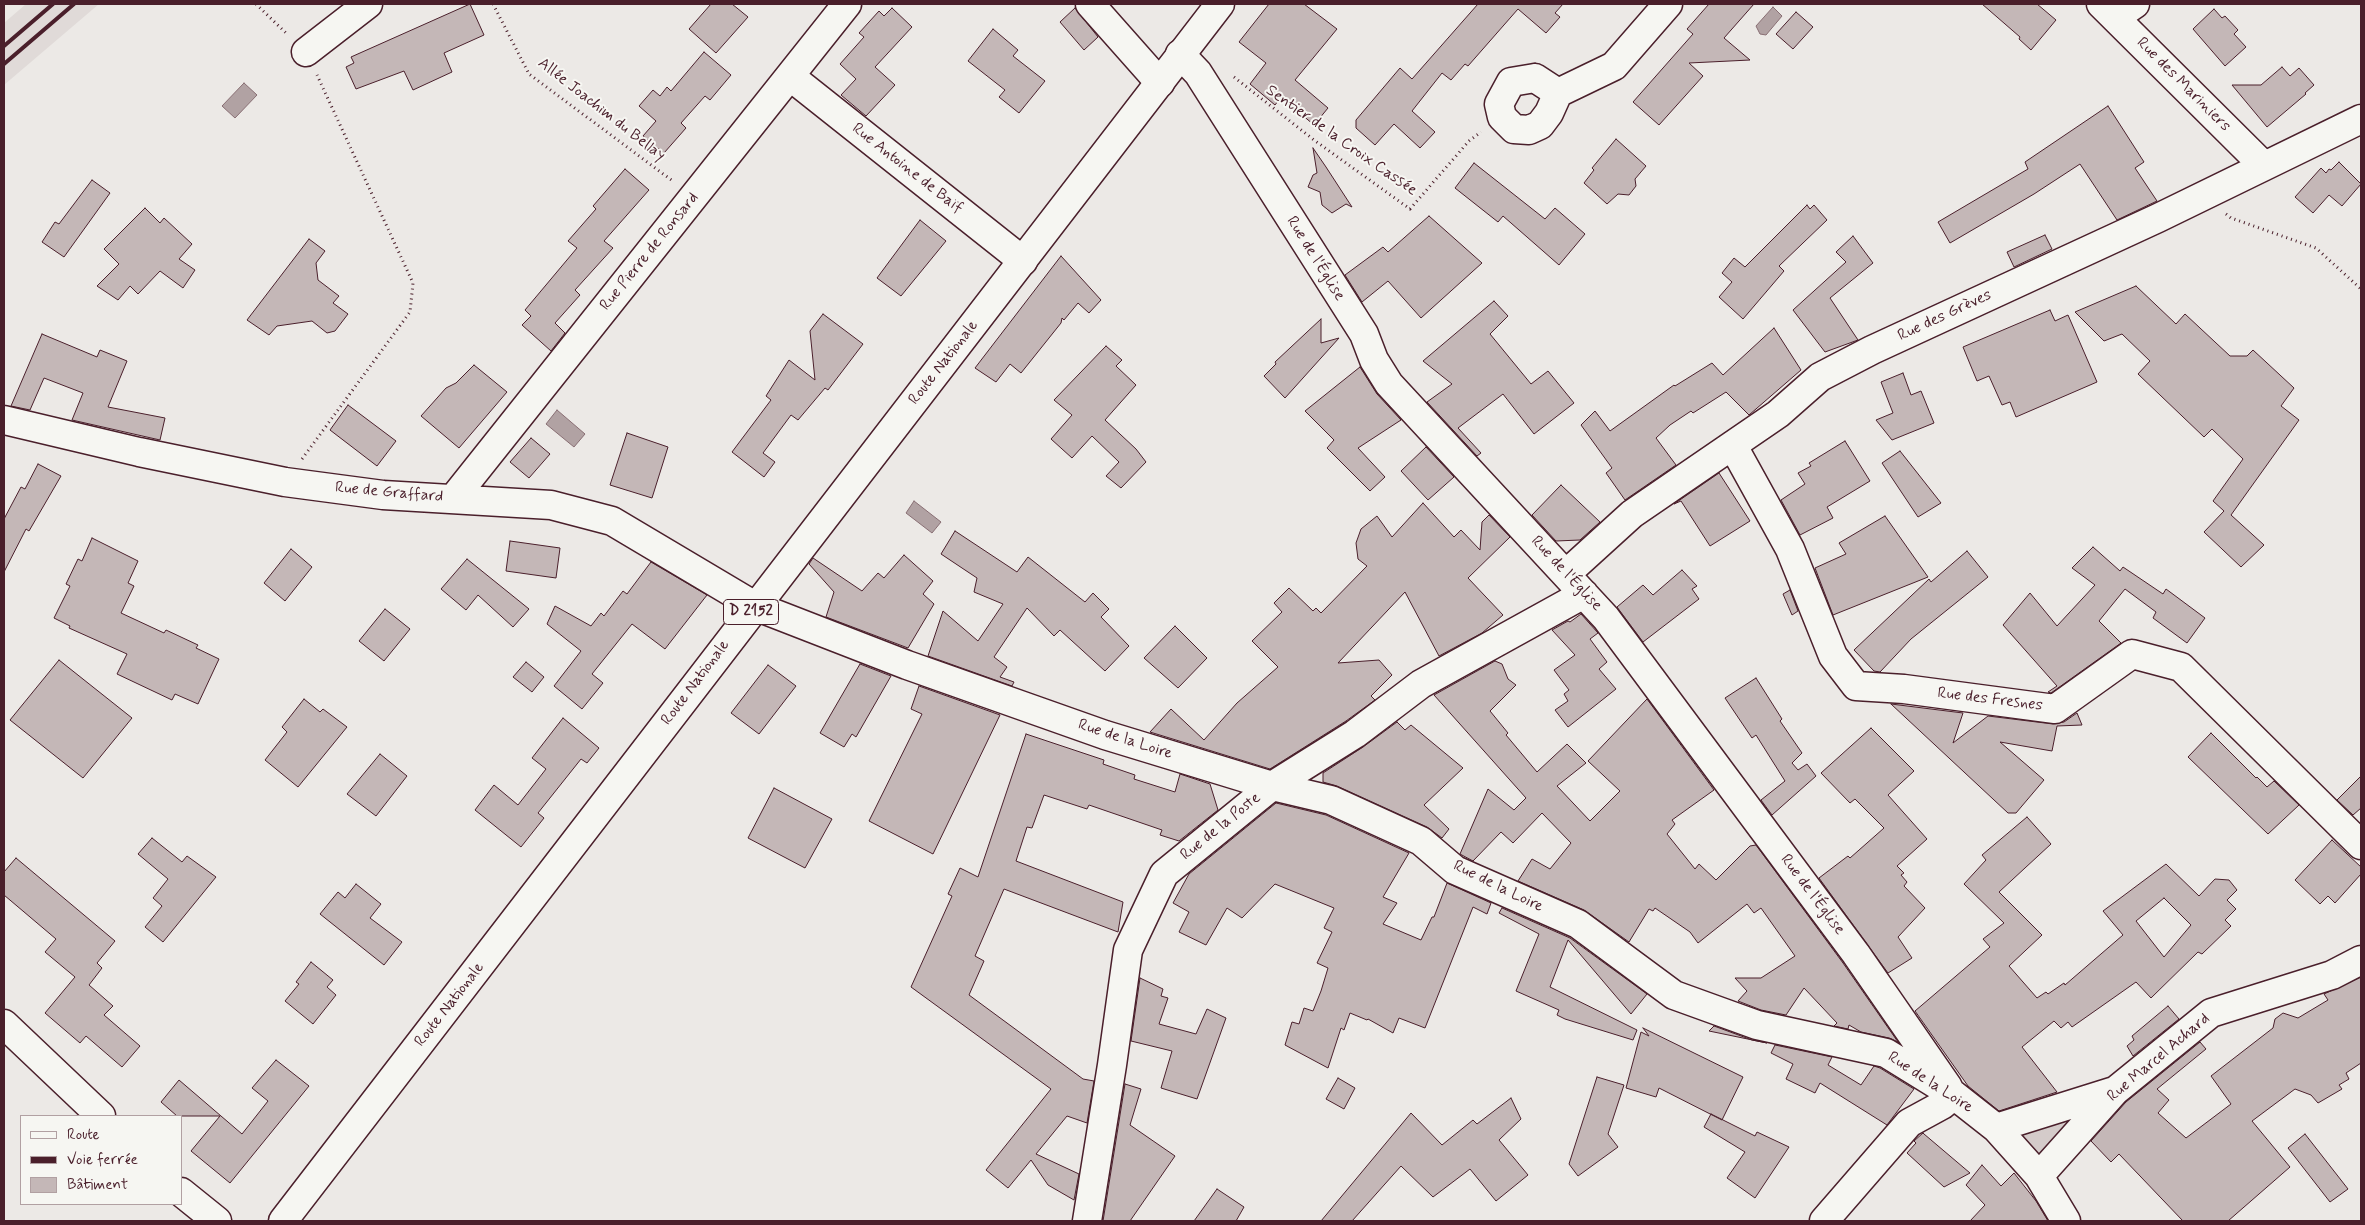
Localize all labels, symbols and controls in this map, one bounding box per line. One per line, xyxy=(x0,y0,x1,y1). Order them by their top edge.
street label: Rue des Mariniers xyxy=(2132,34,2234,136)
street label: Allée Joachim du Bellay xyxy=(533,54,669,166)
street label: Sentier de la Croix Cassée xyxy=(1262,81,1420,201)
street label: Rue Antoine de Baïf xyxy=(848,120,966,218)
street label: Rue Pierre de Ronsard xyxy=(597,189,703,315)
street label: Rue de l'Église xyxy=(1281,213,1349,305)
street label: Rue des Grèves xyxy=(1895,286,1995,346)
street label: Route Nationale xyxy=(905,317,983,409)
street label: Rue de Graffard xyxy=(334,479,444,507)
street label: Rue de l'Église xyxy=(1526,532,1606,616)
road number: D 2152 xyxy=(724,600,778,624)
street label: Route Nationale xyxy=(658,637,734,729)
street label: Rue des Fresnes xyxy=(1936,684,2044,716)
street label: Rue de la Loire xyxy=(1075,716,1175,764)
street label: Rue de la Poste xyxy=(1177,789,1265,865)
street label: Rue de l'Église xyxy=(1775,851,1849,939)
street label: Rue de la Loire xyxy=(1450,857,1546,917)
street label: Route Nationale xyxy=(411,959,489,1051)
street label: Rue Marcel Achard xyxy=(2104,1010,2214,1106)
street label: Rue de la Loire xyxy=(1884,1048,1976,1118)
legend xyxy=(20,1115,182,1205)
text: Route xyxy=(67,1125,100,1145)
text: Voie ferrée xyxy=(67,1150,138,1170)
text: Bâtiment xyxy=(67,1175,128,1195)

